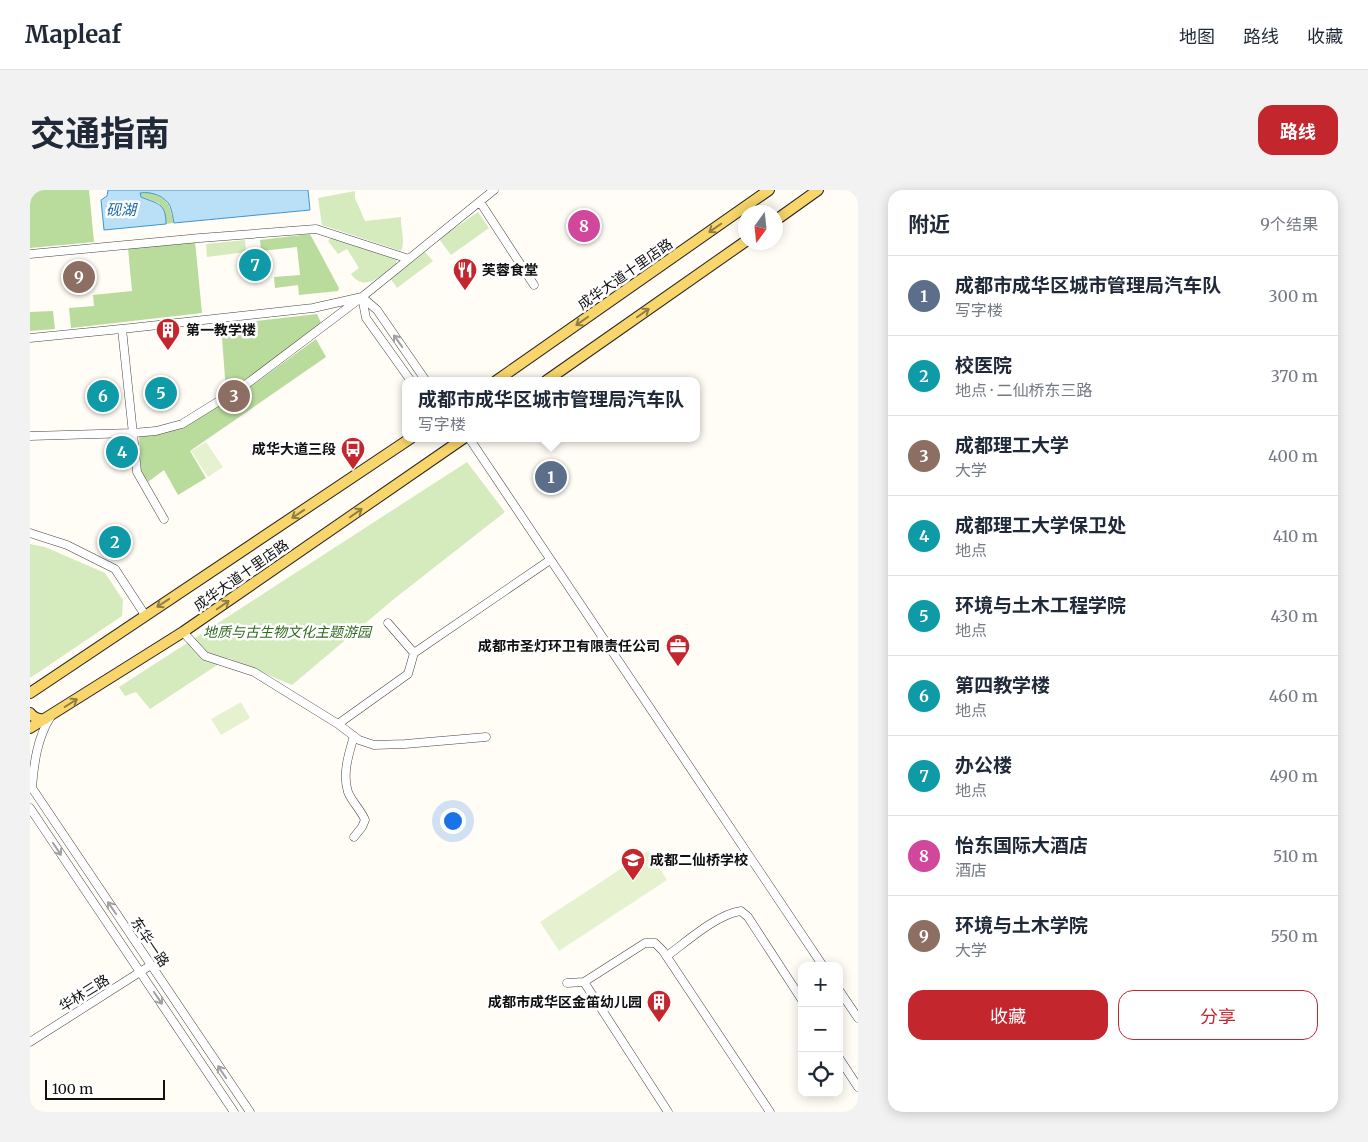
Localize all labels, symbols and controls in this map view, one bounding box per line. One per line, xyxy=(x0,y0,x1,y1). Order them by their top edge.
text: Mapleaf xyxy=(25,19,121,50)
text: 地图 xyxy=(1179,25,1215,48)
text: 路线 xyxy=(1243,25,1279,48)
text: 收藏 xyxy=(1307,25,1343,48)
button: 路线 xyxy=(1258,105,1338,155)
text: 交通指南 xyxy=(30,112,170,156)
water label: 砚湖 xyxy=(106,200,138,219)
north arrow xyxy=(738,205,783,250)
pin: 8 xyxy=(568,207,600,245)
text: 附近 xyxy=(908,211,950,238)
text: 9个结果 xyxy=(1260,214,1318,234)
one-way arrow xyxy=(708,223,722,233)
street label: 成华大道十里店路 xyxy=(574,235,676,313)
pin: 7 xyxy=(239,246,271,284)
restaurant icon: 芙蓉食堂 xyxy=(452,257,478,291)
pin: 9 xyxy=(63,258,95,296)
place label: 芙蓉食堂 xyxy=(482,261,538,279)
text: 成都市成华区城市管理局汽车队 xyxy=(955,273,1221,297)
text: 1 xyxy=(920,286,928,306)
text: 300 m xyxy=(1269,286,1318,306)
text: 写字楼 xyxy=(955,300,1003,320)
one-way arrow xyxy=(636,308,650,318)
one-way arrow xyxy=(575,316,589,326)
building icon: 第一教学楼 xyxy=(155,317,181,351)
place label: 第一教学楼 xyxy=(186,321,256,339)
one-way arrow xyxy=(393,334,403,348)
text: 校医院 xyxy=(955,353,1012,377)
text: 2 xyxy=(919,366,929,386)
text: 370 m xyxy=(1271,366,1318,386)
pin: 5 xyxy=(145,374,177,412)
pin: 6 xyxy=(87,377,119,415)
pin: 3 xyxy=(218,377,250,415)
popup xyxy=(402,377,700,442)
text: 地点 · 二仙桥东三路 xyxy=(955,380,1092,400)
text: 成都市成华区城市管理局汽车队 xyxy=(418,387,684,411)
text: 写字楼 xyxy=(418,414,466,434)
pin: 4 xyxy=(106,433,138,471)
text: 成都理工大学 xyxy=(955,433,1069,457)
bus stop icon: 成华大道三段 xyxy=(340,436,366,470)
place label: 成华大道三段 xyxy=(252,440,336,458)
text: 3 xyxy=(919,446,929,466)
text: 400 m xyxy=(1268,446,1318,466)
pin: 1 xyxy=(535,458,567,496)
text: 大学 xyxy=(955,460,987,480)
one-way arrow xyxy=(291,508,305,519)
one-way arrow xyxy=(349,508,363,518)
text: 成都理工大学保卫处 xyxy=(955,513,1126,537)
pin: 2 xyxy=(99,523,131,561)
text: 4 xyxy=(919,526,929,546)
text: 410 m xyxy=(1273,526,1318,546)
street label: 成华大道十里店路 xyxy=(190,536,292,614)
text: 地点 xyxy=(955,540,987,560)
text: 环境与土木工程学院 xyxy=(955,593,1126,617)
one-way arrow xyxy=(156,599,170,609)
one-way arrow xyxy=(215,600,229,610)
text: 5 xyxy=(919,606,929,626)
text: 430 m xyxy=(1271,606,1318,626)
text: 地点 xyxy=(955,620,987,640)
park label: 地质与古生物文化主题游园 xyxy=(203,623,373,641)
office icon: 成都市圣灯环卫有限责任公司 xyxy=(665,633,691,667)
place label: 成都市圣灯环卫有限责任公司 xyxy=(478,637,660,655)
text: 第四教学楼 xyxy=(955,673,1050,697)
text: 6 xyxy=(919,686,929,706)
text: 460 m xyxy=(1269,686,1318,706)
one-way arrow xyxy=(64,697,78,707)
text: 地点 xyxy=(955,700,987,720)
text: 办公楼 xyxy=(955,753,1012,777)
text: 7 xyxy=(919,766,929,786)
text: 490 m xyxy=(1269,766,1318,786)
text: 地点 xyxy=(955,780,987,800)
your location xyxy=(440,808,466,834)
text: 怡东国际大酒店 xyxy=(955,833,1088,857)
one-way arrow xyxy=(52,841,62,855)
text: 8 xyxy=(919,846,929,866)
text: 510 m xyxy=(1273,846,1318,866)
school or university icon: 成都二仙桥学校 xyxy=(620,847,646,881)
place label: 成都二仙桥学校 xyxy=(650,851,748,869)
text: 酒店 xyxy=(955,860,987,880)
one-way arrow xyxy=(107,901,117,915)
text: 环境与土木学院 xyxy=(955,913,1088,937)
street label: 东华一路 xyxy=(127,914,173,970)
text: 9 xyxy=(919,926,929,946)
text: 550 m xyxy=(1270,926,1318,946)
text: 大学 xyxy=(955,940,987,960)
map controls xyxy=(798,962,843,1097)
button: + xyxy=(798,962,843,1007)
street label: 华林三路 xyxy=(55,971,113,1015)
building icon: 成都市成华区金笛幼儿园 xyxy=(646,989,672,1023)
button: 收藏 xyxy=(908,990,1108,1040)
button: 分享 xyxy=(1118,990,1318,1040)
one-way arrow xyxy=(152,991,163,1005)
place label: 成都市成华区金笛幼儿园 xyxy=(488,993,642,1011)
button: − xyxy=(798,1007,843,1052)
button: locate xyxy=(798,1052,843,1097)
one-way arrow xyxy=(217,1065,227,1079)
scale bar xyxy=(45,1077,165,1100)
text: 100 m xyxy=(52,1080,93,1098)

